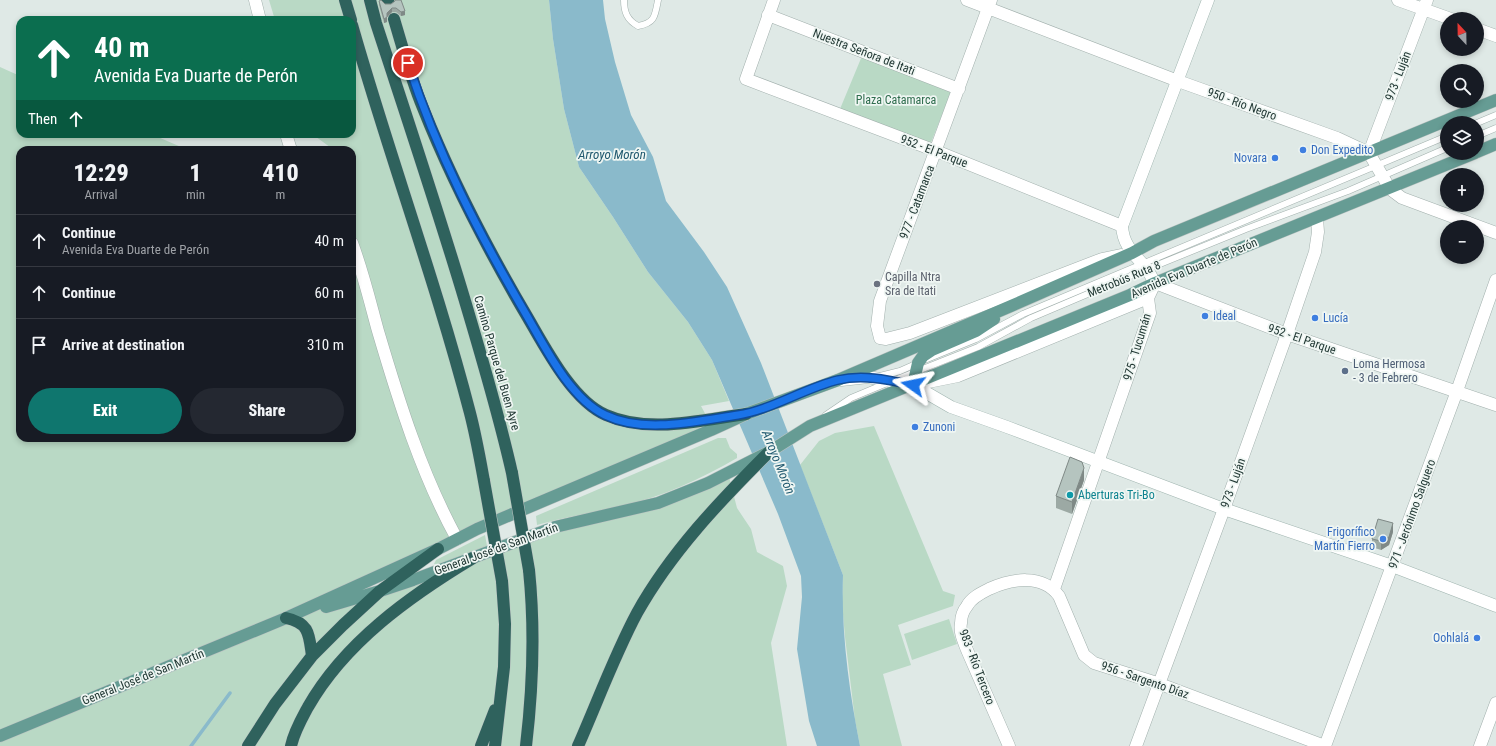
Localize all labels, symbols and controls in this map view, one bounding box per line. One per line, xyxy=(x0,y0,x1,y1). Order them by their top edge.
north arrow xyxy=(1440,12,1484,56)
map controls xyxy=(1440,12,1484,264)
street label: Nuestra Señora de Itati xyxy=(811,26,917,78)
text: 40 m xyxy=(94,31,150,64)
icon: ahead xyxy=(28,32,80,84)
pin xyxy=(391,46,425,80)
street label: 973 - Luján xyxy=(1382,49,1414,103)
icon: arrive xyxy=(397,52,419,74)
button: search xyxy=(1440,64,1484,108)
text: Avenida Eva Duarte de Perón xyxy=(94,65,298,86)
street label: 950 - Río Negro xyxy=(1205,85,1279,123)
park label: Plaza Catamarca xyxy=(856,93,936,107)
icon: ahead xyxy=(65,108,87,130)
text: Then xyxy=(28,110,57,128)
button: layers xyxy=(1440,116,1484,160)
street label: 952 - El Parque xyxy=(898,132,970,170)
place label: Don Expedito xyxy=(1311,143,1373,157)
marker: Don Expedito xyxy=(1298,145,1308,155)
water label: Arroyo Morón xyxy=(577,147,646,162)
place label: Novara xyxy=(1234,151,1267,165)
marker: Novara xyxy=(1270,153,1280,163)
text: 12:29 xyxy=(73,159,129,187)
text: 1 xyxy=(189,159,202,187)
text: 410 xyxy=(262,159,299,187)
street label: 977 - Catamarca xyxy=(897,163,938,241)
button: + xyxy=(1440,168,1484,212)
text: Arrival xyxy=(84,187,118,202)
text: min xyxy=(186,187,205,202)
text: m xyxy=(276,187,285,202)
button: − xyxy=(1440,220,1484,264)
text: Continue xyxy=(62,224,116,242)
icon: ahead xyxy=(28,230,50,252)
text: 40 m xyxy=(314,232,344,250)
street label: Avenida Eva Duarte de Perón xyxy=(1129,235,1259,301)
text: Avenida Eva Duarte de Perón xyxy=(62,242,209,257)
street label: Metrobús Ruta 8 xyxy=(1085,258,1163,300)
place label: Capilla Ntra Sra de Itati xyxy=(885,270,941,298)
marker: Capilla Ntra Sra de Itati xyxy=(872,279,882,289)
icon: ahead xyxy=(28,282,50,304)
text: Continue xyxy=(62,284,116,302)
text: 60 m xyxy=(314,284,344,302)
street label: Camino Parque del Buen Ayre xyxy=(471,294,523,432)
place label: Ideal xyxy=(1213,309,1236,323)
marker: Ideal xyxy=(1200,311,1210,321)
place label: Lucía xyxy=(1323,311,1349,325)
street label: 975 - Tucumán xyxy=(1120,312,1154,382)
marker: Lucía xyxy=(1310,313,1320,323)
street label: 952 - El Parque xyxy=(1266,321,1338,357)
icon: arrive xyxy=(28,334,50,356)
text: Arrive at destination xyxy=(62,336,185,354)
text: 310 m xyxy=(307,336,344,354)
place label: Loma Hermosa - 3 de Febrero xyxy=(1353,357,1426,385)
position arrow xyxy=(892,364,934,406)
marker: Loma Hermosa - 3 de Febrero xyxy=(1340,366,1350,376)
button: Exit xyxy=(28,388,182,434)
button: Share xyxy=(190,388,344,434)
place label: Zunoni xyxy=(923,420,955,434)
marker: Zunoni xyxy=(910,422,920,432)
water label: Arroyo Morón xyxy=(759,427,798,496)
street label: 973 - Luján xyxy=(1218,456,1248,510)
street label: 971 - Jerónimo Salguero xyxy=(1386,457,1438,571)
place label: Aberturas Tri-Bo xyxy=(1078,488,1155,502)
marker: Aberturas Tri-Bo xyxy=(1065,490,1075,500)
street label: General José de San Martín xyxy=(432,520,560,578)
place label: Frigorífico Martín Fierro xyxy=(1314,525,1375,553)
marker: Frigorífico Martín Fierro xyxy=(1378,534,1388,544)
street label: 983 - Río Tercero xyxy=(956,627,998,707)
place label: Oohlalá xyxy=(1433,631,1469,645)
marker: Oohlalá xyxy=(1472,633,1482,643)
street label: General José de San Martín xyxy=(80,646,206,708)
street label: 956 - Sargento Díaz xyxy=(1099,658,1191,702)

